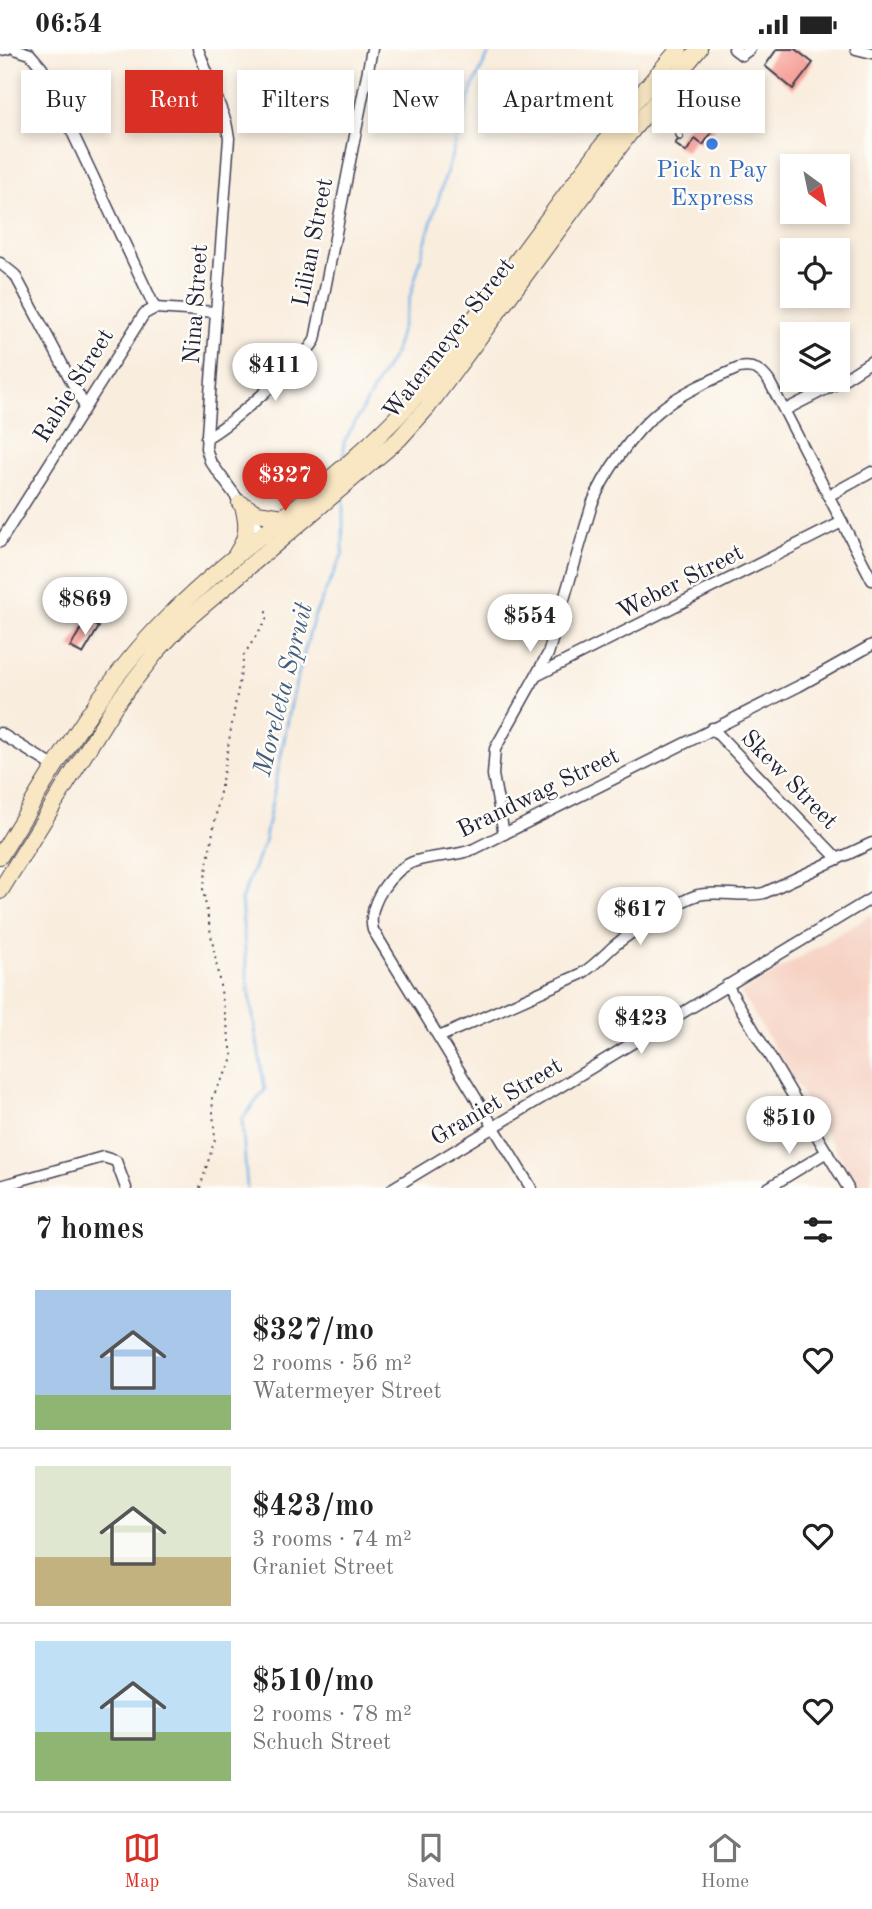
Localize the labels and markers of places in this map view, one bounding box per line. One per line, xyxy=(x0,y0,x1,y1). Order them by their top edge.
marker: Pick n Pay Express xyxy=(704,136,720,152)
place label: Pick n Pay Express xyxy=(656,159,768,211)
pin: $411 xyxy=(234,343,316,403)
pin: $327 xyxy=(244,454,326,513)
pin: $869 xyxy=(44,577,126,637)
pin: $554 xyxy=(489,595,571,654)
pin: $617 xyxy=(599,887,681,947)
pin: $423 xyxy=(600,997,682,1056)
pin: $510 xyxy=(748,1097,830,1156)

